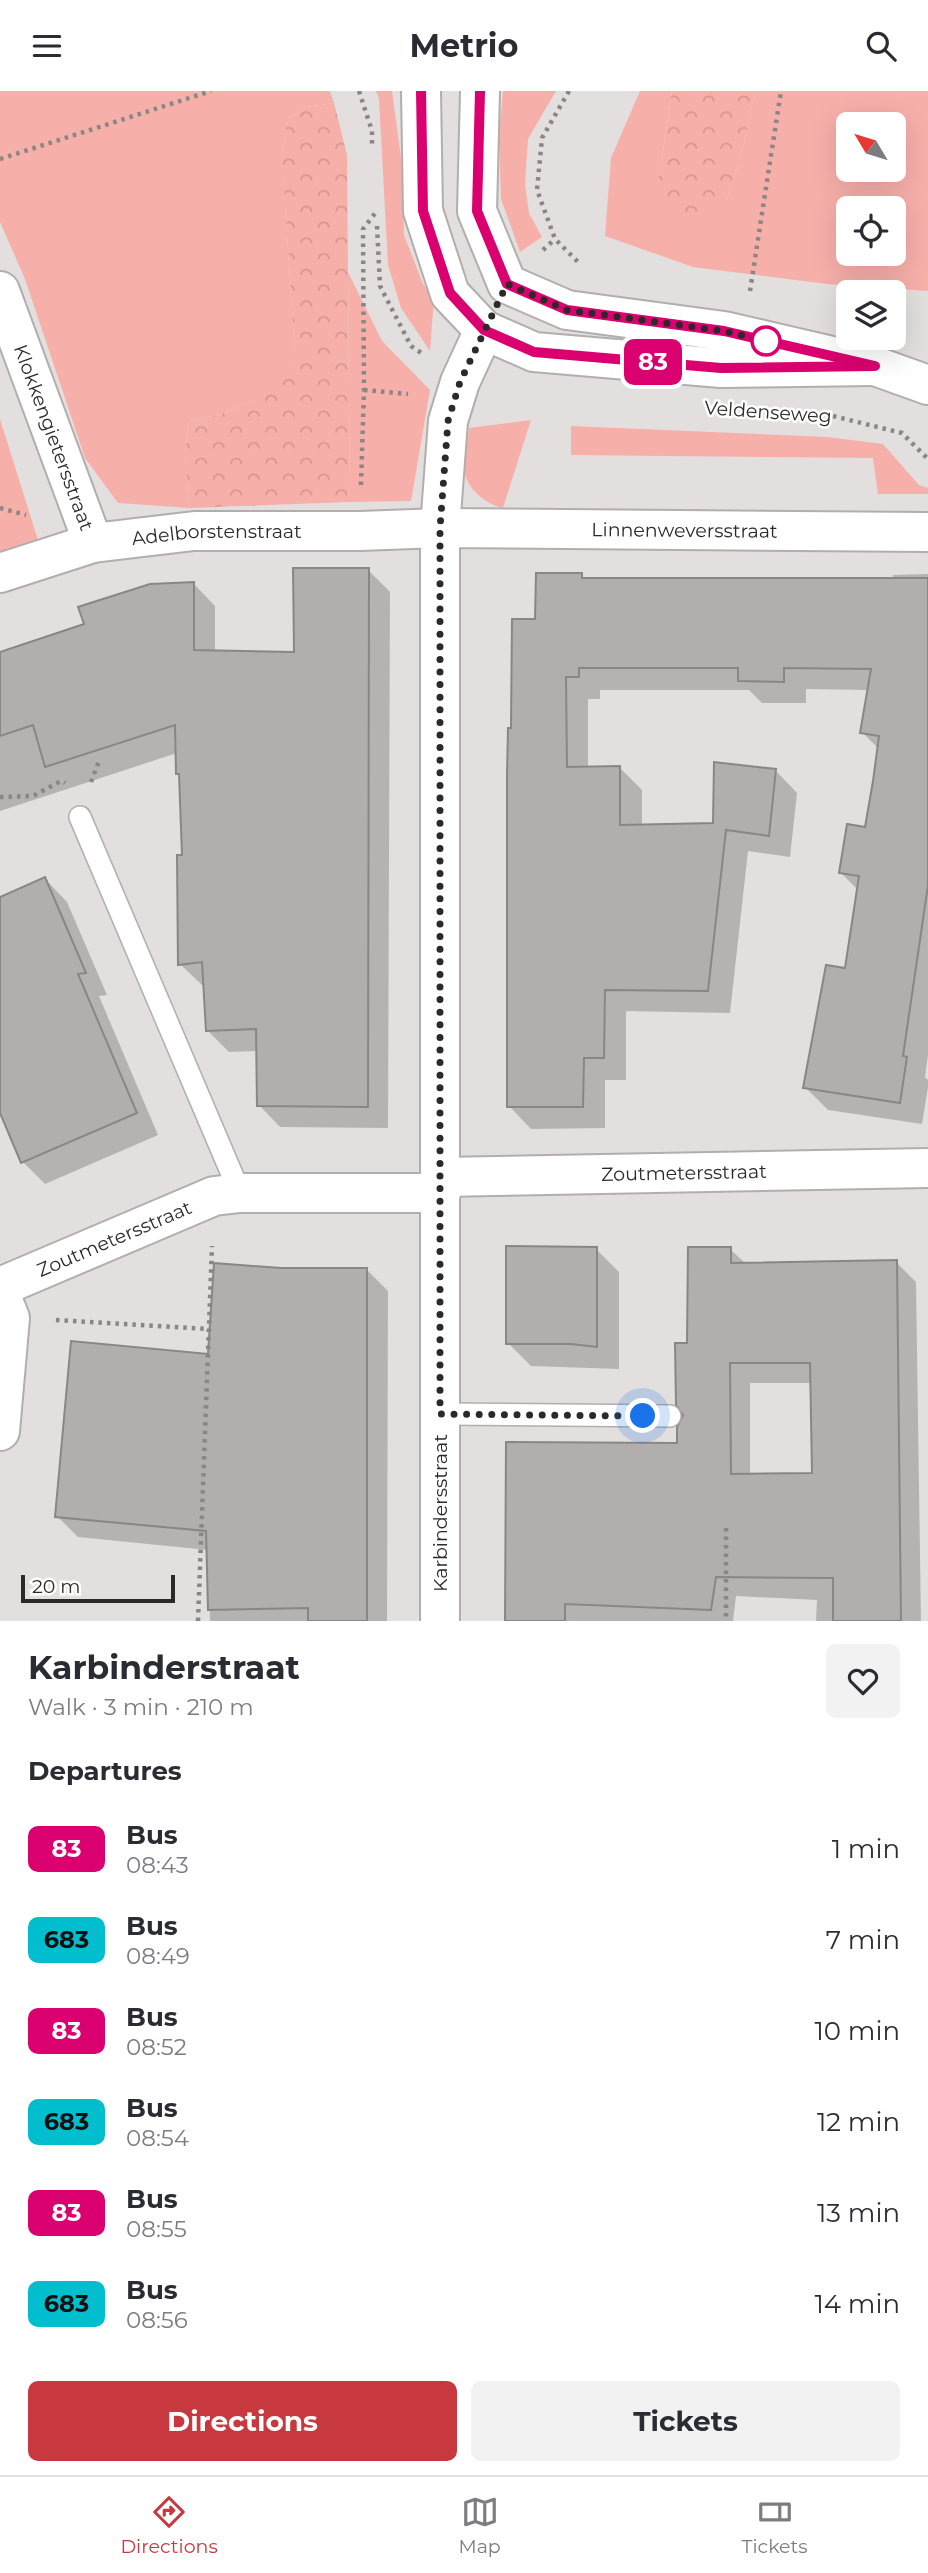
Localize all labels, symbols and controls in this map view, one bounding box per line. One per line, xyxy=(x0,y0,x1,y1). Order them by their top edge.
text: Metrio xyxy=(410,26,518,65)
icon: menu xyxy=(28,27,66,65)
icon: search xyxy=(862,27,900,65)
north arrow xyxy=(836,112,906,182)
map controls xyxy=(836,112,906,350)
button: locate xyxy=(836,196,906,266)
button: layers xyxy=(836,280,906,350)
unlabelled marker xyxy=(751,326,781,356)
line badge: 83 xyxy=(622,339,684,385)
street label: Klokkengietersstraat xyxy=(9,341,99,534)
text: 83 xyxy=(638,347,668,376)
street label: Veldenseweg xyxy=(704,396,832,428)
street label: Linnenweversstraat xyxy=(591,518,778,542)
street label: Adelborstenstraat xyxy=(130,519,302,550)
street label: Zoutmetersstraat xyxy=(601,1159,767,1186)
street label: Zoutmetersstraat xyxy=(33,1195,195,1282)
your location xyxy=(625,1398,660,1433)
street label: Karbindersstraat xyxy=(429,1434,452,1592)
scale bar xyxy=(21,1572,175,1604)
text: 20 m xyxy=(32,1575,80,1598)
button: heart xyxy=(826,1644,900,1718)
text: Karbinderstraat xyxy=(28,1647,300,1687)
text: Walk · 3 min · 210 m xyxy=(28,1693,254,1721)
text: Departures xyxy=(28,1755,182,1787)
text: Bus xyxy=(126,1819,178,1851)
text: 1 min xyxy=(832,1833,900,1865)
text: 83 xyxy=(51,1834,82,1863)
text: 08:43 xyxy=(126,1851,189,1879)
text: Bus xyxy=(126,1910,178,1942)
text: 7 min xyxy=(826,1924,900,1956)
text: 683 xyxy=(44,1925,89,1954)
text: 08:49 xyxy=(126,1942,190,1970)
text: Bus xyxy=(126,2001,178,2033)
text: 10 min xyxy=(814,2015,900,2047)
text: 83 xyxy=(51,2016,82,2045)
text: 08:52 xyxy=(126,2033,187,2061)
text: Bus xyxy=(126,2092,178,2124)
text: 12 min xyxy=(817,2106,900,2138)
text: 683 xyxy=(44,2107,89,2136)
text: 08:54 xyxy=(126,2124,189,2152)
text: Bus xyxy=(126,2183,178,2215)
text: 13 min xyxy=(817,2197,900,2229)
text: 83 xyxy=(51,2198,82,2227)
text: 08:55 xyxy=(126,2215,187,2243)
text: Bus xyxy=(126,2274,178,2306)
text: 14 min xyxy=(814,2288,900,2320)
text: 683 xyxy=(44,2289,89,2318)
text: 08:56 xyxy=(126,2306,188,2334)
button: Directions xyxy=(28,2381,457,2461)
button: Tickets xyxy=(471,2381,900,2461)
tab: Directions xyxy=(120,2493,218,2558)
tab: Map xyxy=(459,2493,501,2558)
tab: Tickets xyxy=(742,2493,808,2558)

